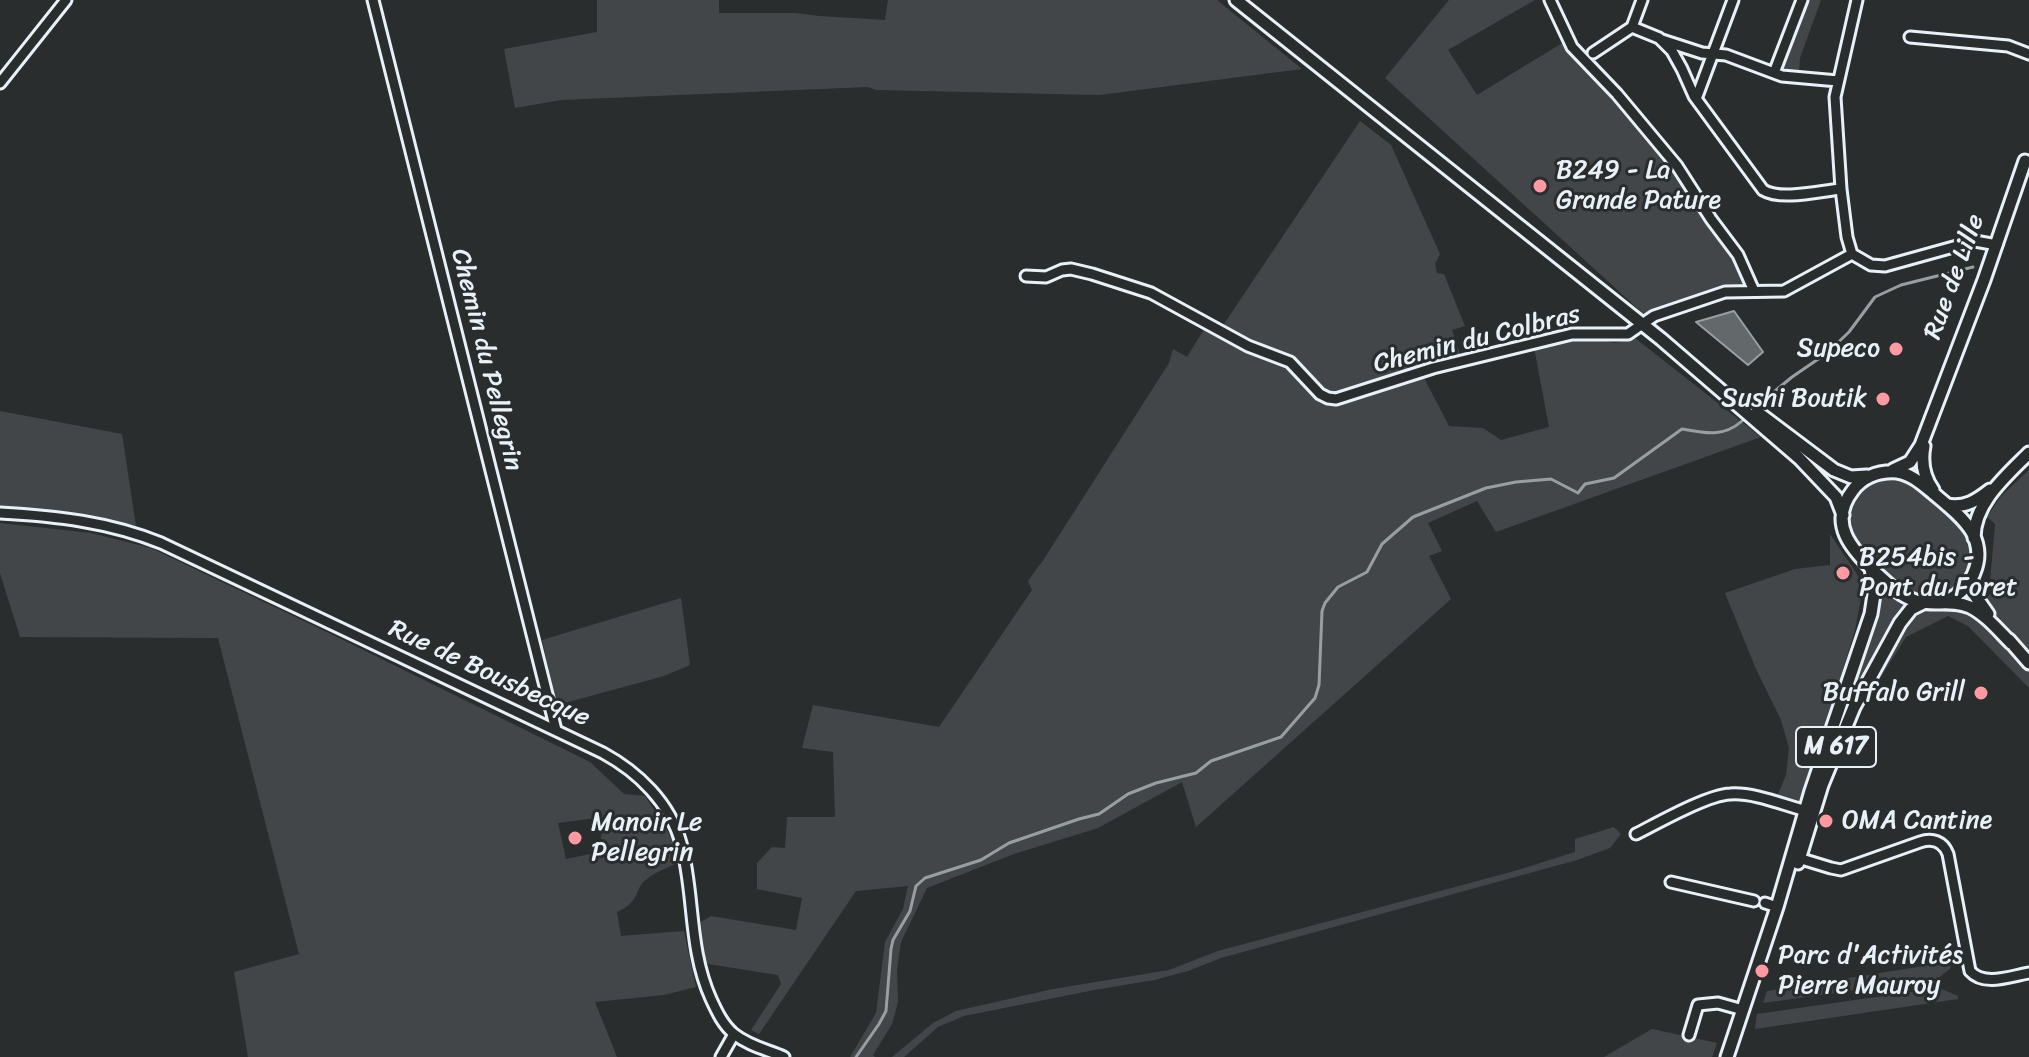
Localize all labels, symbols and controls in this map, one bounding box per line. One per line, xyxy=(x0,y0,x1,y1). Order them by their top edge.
place label: B249 - La Grande Pature xyxy=(1556,155,1721,216)
marker: B249 - La Grande Pature xyxy=(1531,177,1549,195)
street label: Rue de Lille xyxy=(1918,210,1992,344)
street label: Chemin du Pellegrin xyxy=(443,246,529,474)
street label: Chemin du Colbras xyxy=(1370,299,1584,381)
place label: Supeco xyxy=(1797,333,1880,365)
marker: Supeco xyxy=(1887,340,1905,358)
place label: Sushi Boutik xyxy=(1721,383,1867,415)
marker: Sushi Boutik xyxy=(1874,390,1892,408)
place label: B254bis - Pont du Foret xyxy=(1859,542,2017,604)
marker: B254bis - Pont du Foret xyxy=(1834,564,1852,582)
street label: Rue de Bousbecque xyxy=(383,614,595,734)
place label: Buffalo Grill xyxy=(1823,677,1965,709)
marker: Buffalo Grill xyxy=(1972,684,1990,702)
road number: M 617 xyxy=(1796,727,1876,767)
place label: OMA Cantine xyxy=(1842,805,1992,837)
place label: Manoir Le Pellegrin xyxy=(591,807,702,868)
marker: OMA Cantine xyxy=(1817,812,1835,830)
marker: Manoir Le Pellegrin xyxy=(566,829,584,847)
place label: Parc d'Activités Pierre Mauroy xyxy=(1778,940,1963,1002)
marker: Parc d'Activités Pierre Mauroy xyxy=(1753,962,1771,980)

